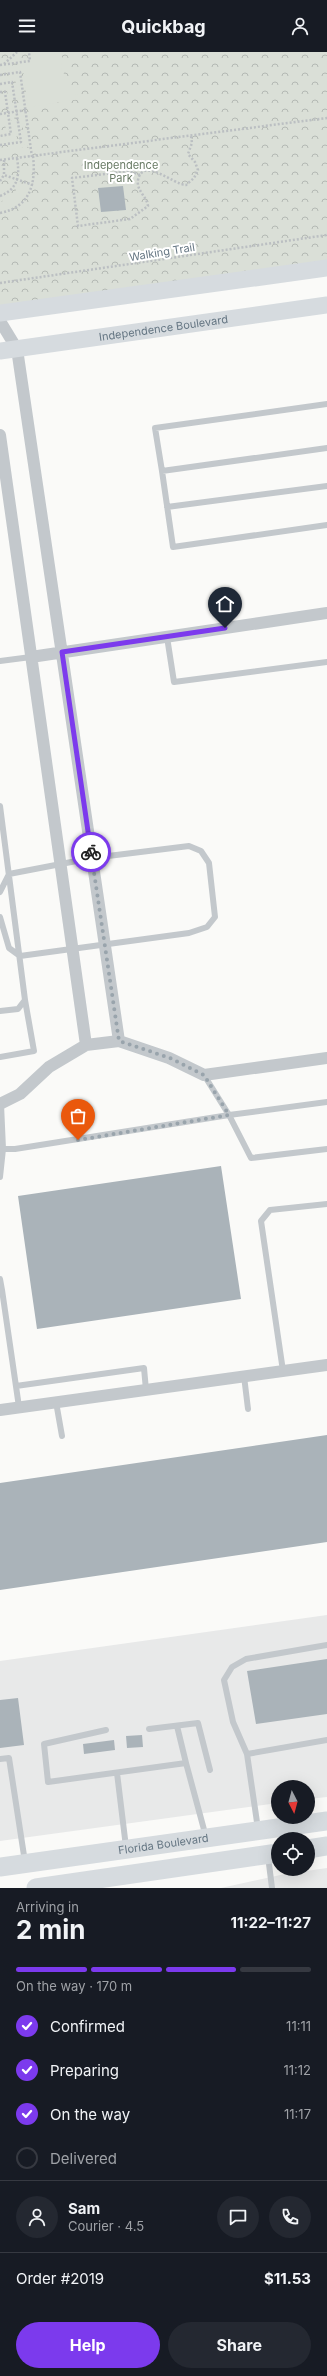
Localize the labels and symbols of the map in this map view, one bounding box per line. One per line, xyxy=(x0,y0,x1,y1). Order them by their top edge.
park label: Independence Park xyxy=(84,158,158,185)
street label: Walking Trail xyxy=(128,240,196,264)
street label: Independence Boulevard xyxy=(98,312,229,344)
pin xyxy=(208,587,242,628)
courier xyxy=(71,832,111,872)
pin xyxy=(61,1099,95,1140)
north arrow xyxy=(271,1780,315,1824)
street label: Florida Boulevard xyxy=(117,1831,209,1857)

